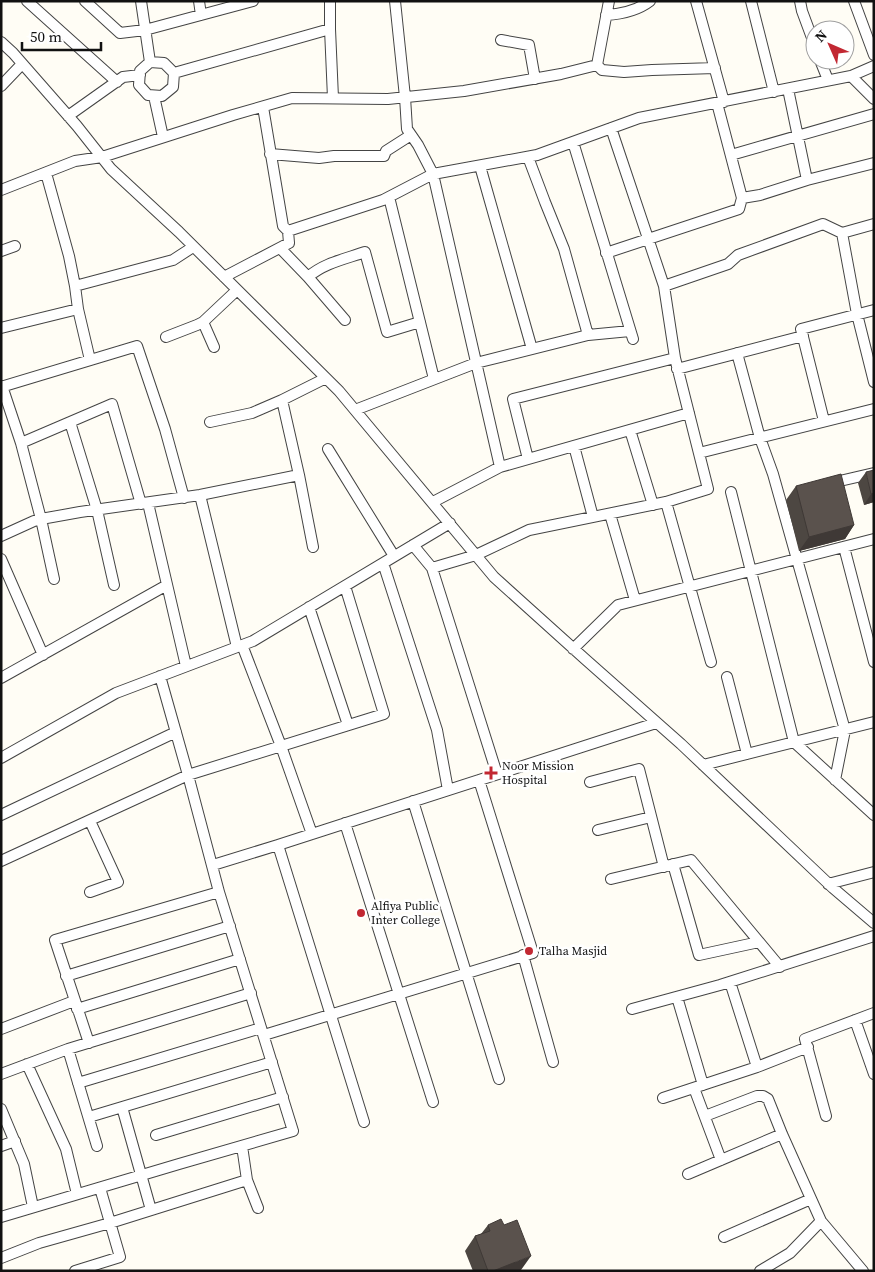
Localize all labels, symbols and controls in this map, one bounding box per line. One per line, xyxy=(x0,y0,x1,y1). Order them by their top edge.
scale bar xyxy=(22,20,101,52)
north arrow xyxy=(805,20,855,70)
text: N xyxy=(810,25,831,46)
text: 50 m xyxy=(30,26,62,47)
place label: Noor Mission Hospital xyxy=(502,758,574,788)
marker: Noor Mission Hospital xyxy=(484,766,498,780)
place label: Alfiya Public Inter College xyxy=(371,898,440,928)
marker: Alfiya Public Inter College xyxy=(355,907,367,919)
place label: Talha Masjid xyxy=(539,943,607,959)
marker: Talha Masjid xyxy=(523,945,535,957)

